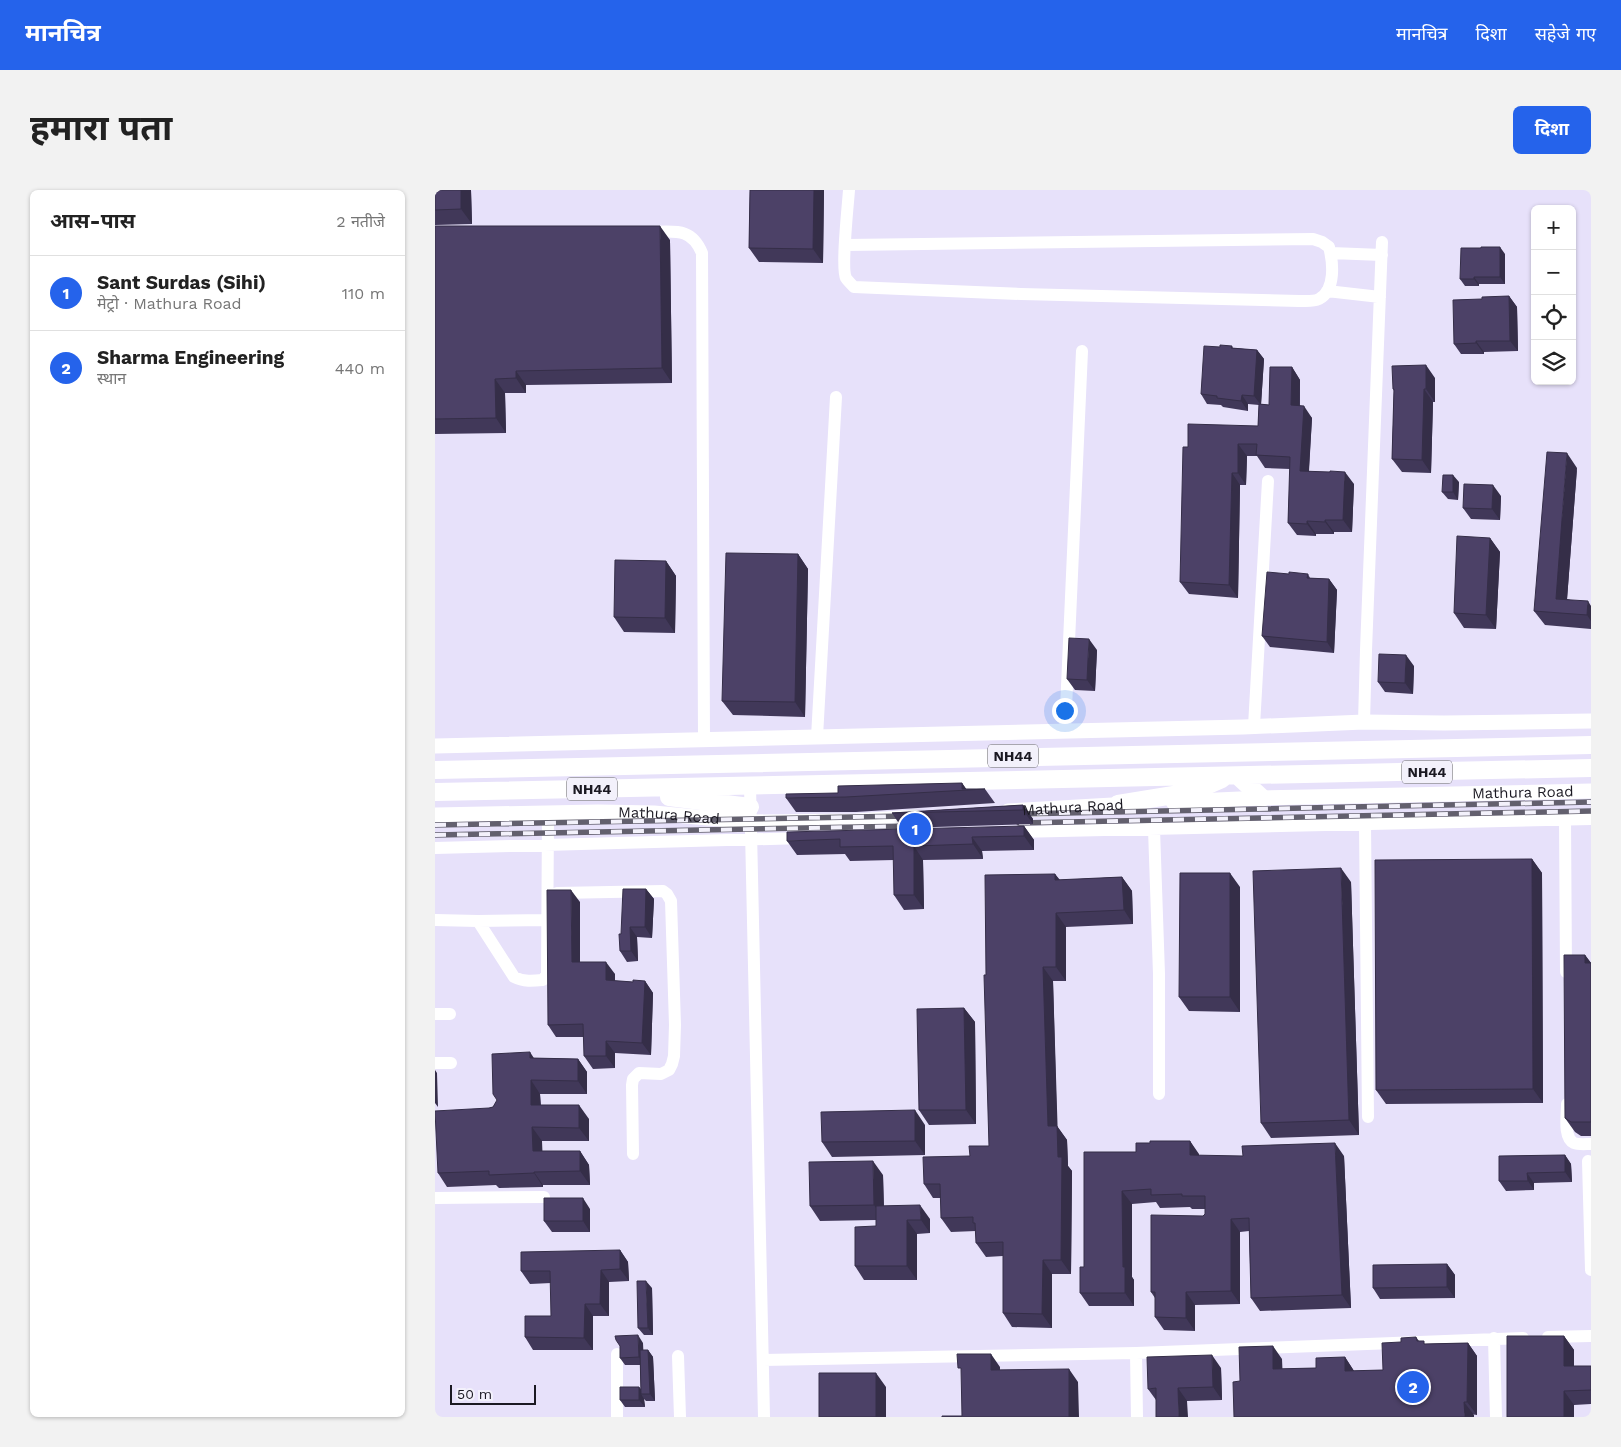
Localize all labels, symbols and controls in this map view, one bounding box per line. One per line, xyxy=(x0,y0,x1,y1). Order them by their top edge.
text: मानचित्र xyxy=(25,19,101,47)
text: मानचित्र xyxy=(1396,23,1448,44)
text: दिशा xyxy=(1476,23,1507,44)
text: सहेजे गए xyxy=(1535,23,1596,44)
button: दिशा xyxy=(1513,106,1591,154)
text: हमारा पता xyxy=(30,107,172,149)
map controls xyxy=(1531,205,1576,385)
button: + xyxy=(1531,205,1576,250)
text: आस-पास xyxy=(50,208,135,233)
text: 2 नतीजे xyxy=(336,212,385,231)
button: − xyxy=(1531,250,1576,295)
text: Sant Surdas (Sihi) xyxy=(97,271,266,294)
text: 1 xyxy=(63,284,69,303)
text: 110 m xyxy=(342,284,385,303)
text: मेट्रो · Mathura Road xyxy=(97,294,242,313)
button: locate xyxy=(1531,295,1576,340)
button: layers xyxy=(1531,340,1576,385)
text: Sharma Engineering xyxy=(97,346,284,369)
text: 2 xyxy=(61,359,71,378)
text: 440 m xyxy=(335,359,385,378)
text: स्थान xyxy=(97,369,126,388)
your location xyxy=(1052,698,1078,724)
road number: NH44 xyxy=(988,744,1038,768)
road number: NH44 xyxy=(1402,760,1452,784)
road number: NH44 xyxy=(567,778,617,800)
street label: Mathura Road xyxy=(1472,782,1574,803)
street label: Mathura Road xyxy=(1022,795,1124,819)
street label: Mathura Road xyxy=(618,803,720,828)
pin: 1 xyxy=(899,810,931,848)
pin: 2 xyxy=(1397,1368,1429,1406)
scale bar xyxy=(450,1382,536,1405)
text: 50 m xyxy=(457,1386,492,1402)

